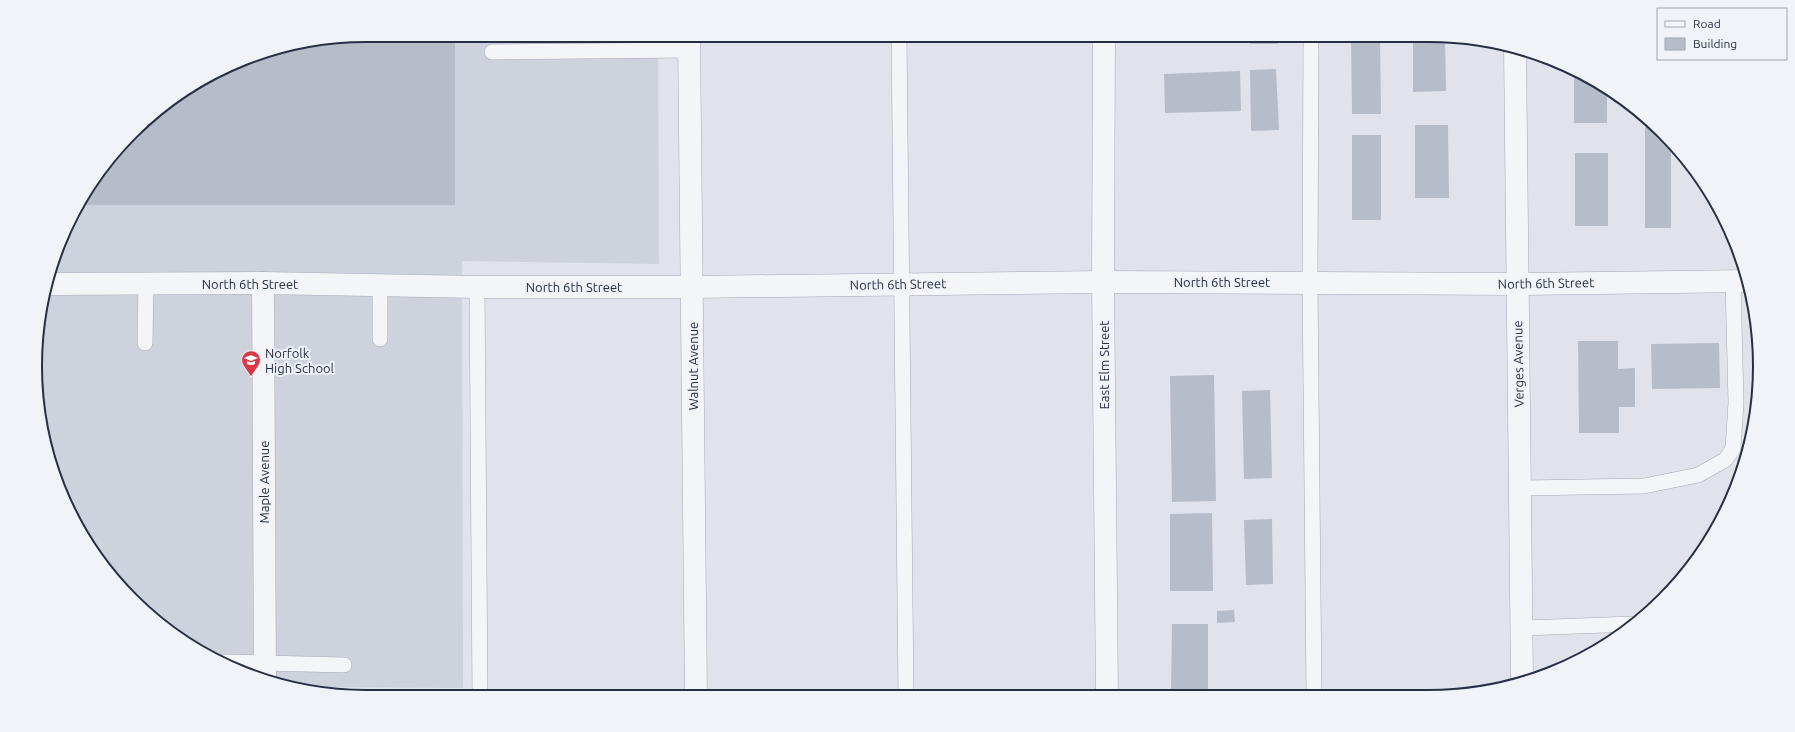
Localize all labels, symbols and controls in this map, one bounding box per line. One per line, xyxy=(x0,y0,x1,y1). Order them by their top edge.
legend xyxy=(1657,8,1787,60)
text: Road xyxy=(1693,17,1721,30)
text: Building xyxy=(1693,37,1737,50)
street label: North 6th Street xyxy=(1174,275,1270,289)
street label: North 6th Street xyxy=(1498,275,1594,291)
street label: North 6th Street xyxy=(850,276,946,292)
street label: North 6th Street xyxy=(202,277,298,291)
street label: North 6th Street xyxy=(526,280,622,294)
street label: Verges Avenue xyxy=(1510,320,1526,408)
street label: East Elm Street xyxy=(1097,321,1111,409)
street label: Walnut Avenue xyxy=(686,322,700,410)
place label: Norfolk High School xyxy=(265,346,335,375)
school or university icon: Norfolk High School xyxy=(240,349,262,377)
street label: Maple Avenue xyxy=(257,441,271,523)

